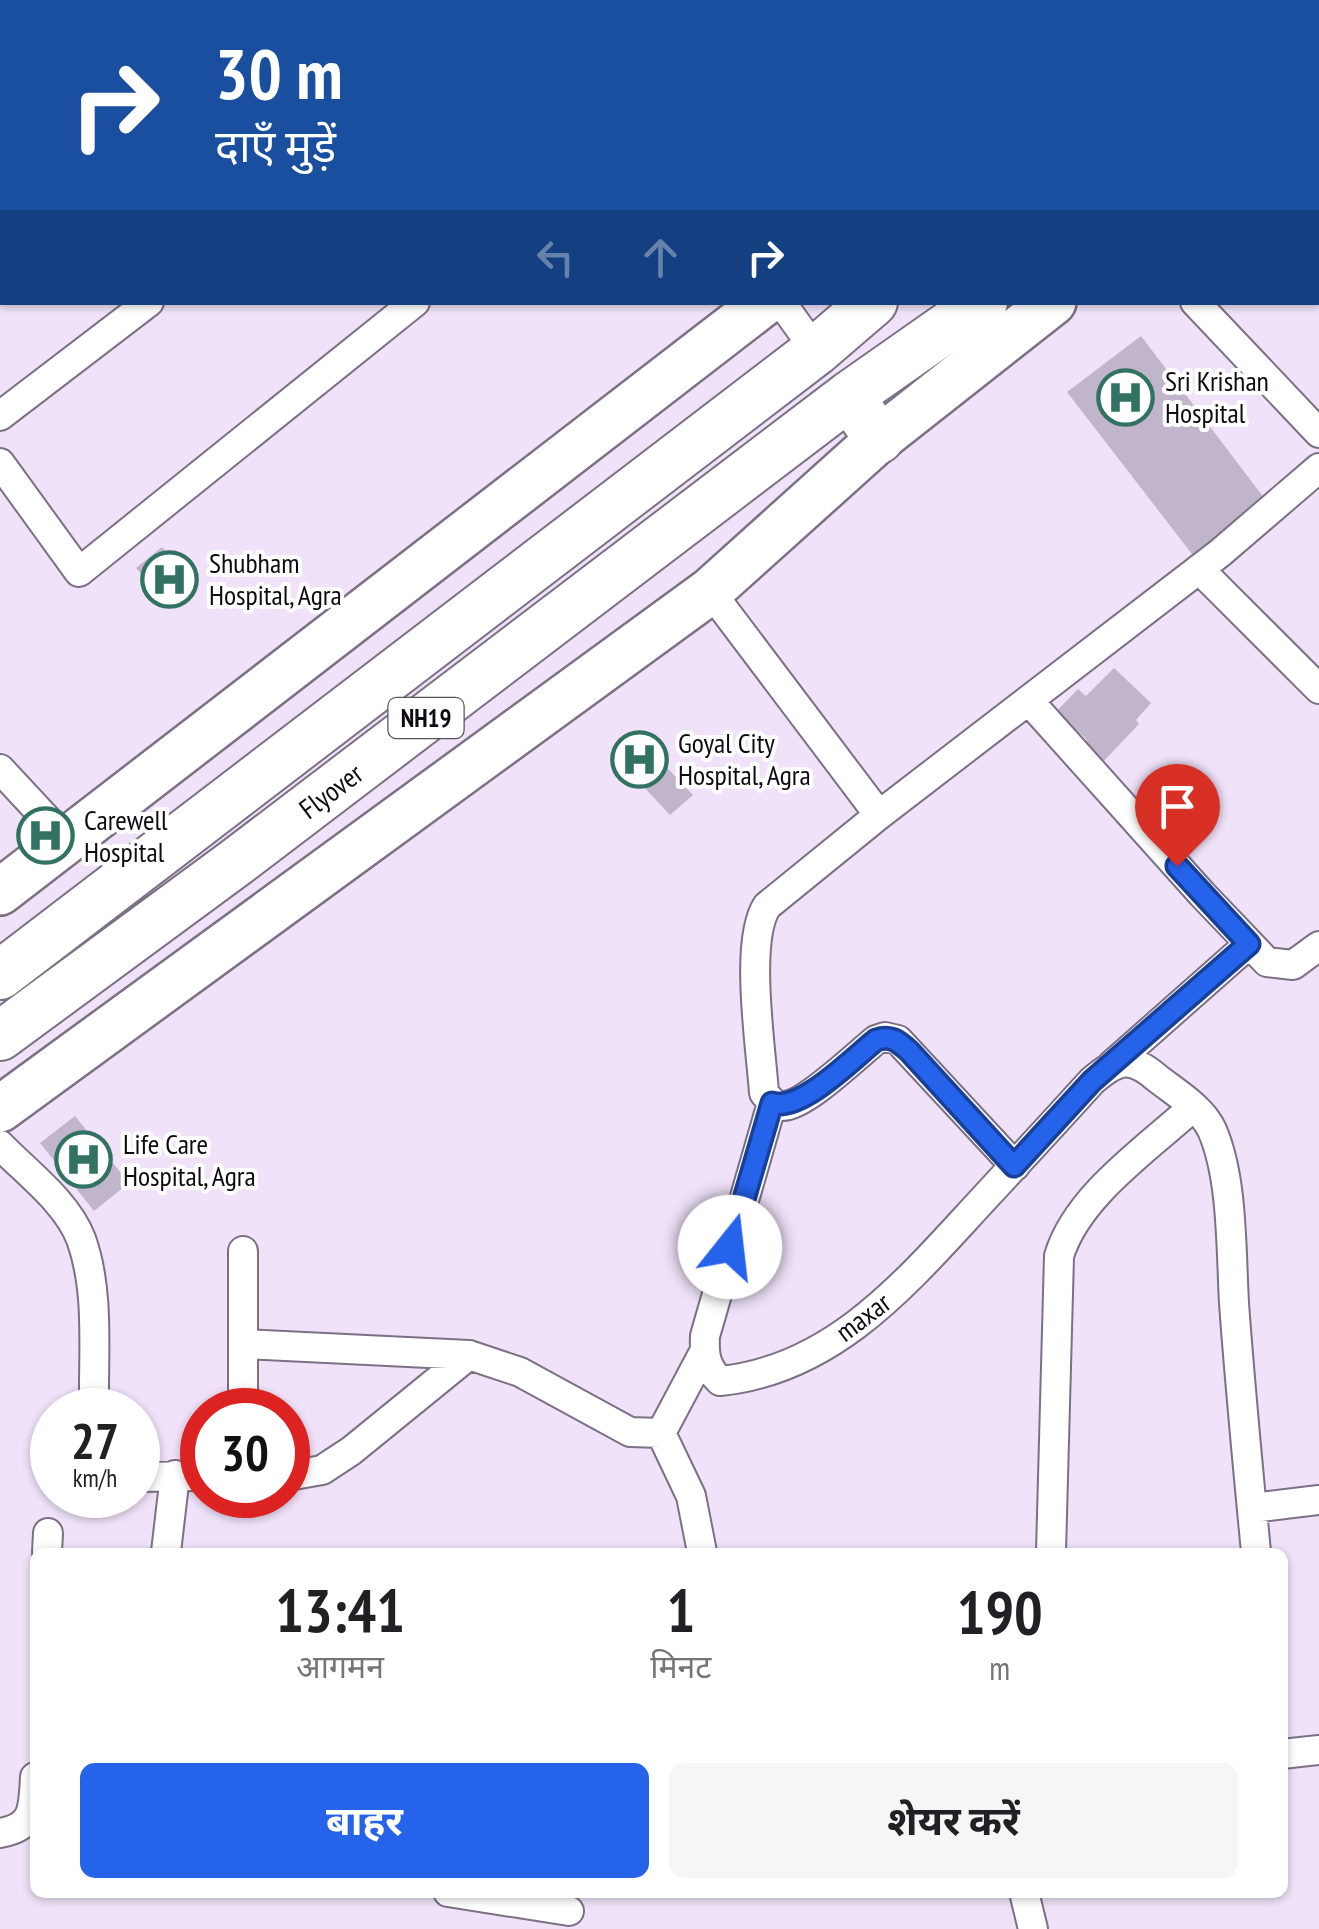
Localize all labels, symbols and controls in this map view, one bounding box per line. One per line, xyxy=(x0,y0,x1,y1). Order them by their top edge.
text: 30 m xyxy=(215,28,343,118)
icon: right xyxy=(50,40,180,170)
text: दाएँ मुड़ें xyxy=(215,116,336,174)
icon: left xyxy=(528,230,583,285)
icon: ahead xyxy=(633,230,688,285)
icon: right xyxy=(738,230,793,285)
place label: Sri Krishan Hospital xyxy=(1165,362,1269,431)
hospital icon: Sri Krishan Hospital xyxy=(1096,367,1156,427)
place label: Shubham Hospital, Agra xyxy=(209,544,342,613)
hospital icon: Shubham Hospital, Agra xyxy=(140,549,200,609)
road number: NH19 xyxy=(388,698,464,738)
place label: Goyal City Hospital, Agra xyxy=(678,724,811,793)
hospital icon: Goyal City Hospital, Agra xyxy=(609,729,669,789)
street label: Flyover xyxy=(291,754,370,827)
pin xyxy=(1135,764,1220,867)
icon: arrive xyxy=(1150,779,1205,834)
place label: Carewell Hospital xyxy=(84,801,168,870)
hospital icon: Carewell Hospital xyxy=(15,806,75,866)
place label: Life Care Hospital, Agra xyxy=(123,1125,256,1194)
hospital icon: Life Care Hospital, Agra xyxy=(54,1130,114,1190)
position arrow xyxy=(678,1195,782,1299)
street label: maxar xyxy=(828,1284,898,1349)
speed limit sign: 30 xyxy=(180,1388,310,1518)
text: 27 xyxy=(71,1408,119,1473)
text: km/h xyxy=(73,1462,117,1494)
text: 13:41 xyxy=(275,1571,405,1649)
text: 1 xyxy=(667,1571,695,1649)
text: 190 xyxy=(957,1573,1043,1651)
text: आगमन xyxy=(296,1645,384,1687)
text: मिनट xyxy=(650,1645,712,1687)
text: m xyxy=(989,1647,1010,1689)
button: बाहर xyxy=(80,1763,649,1878)
button: शेयर करें xyxy=(669,1763,1238,1878)

